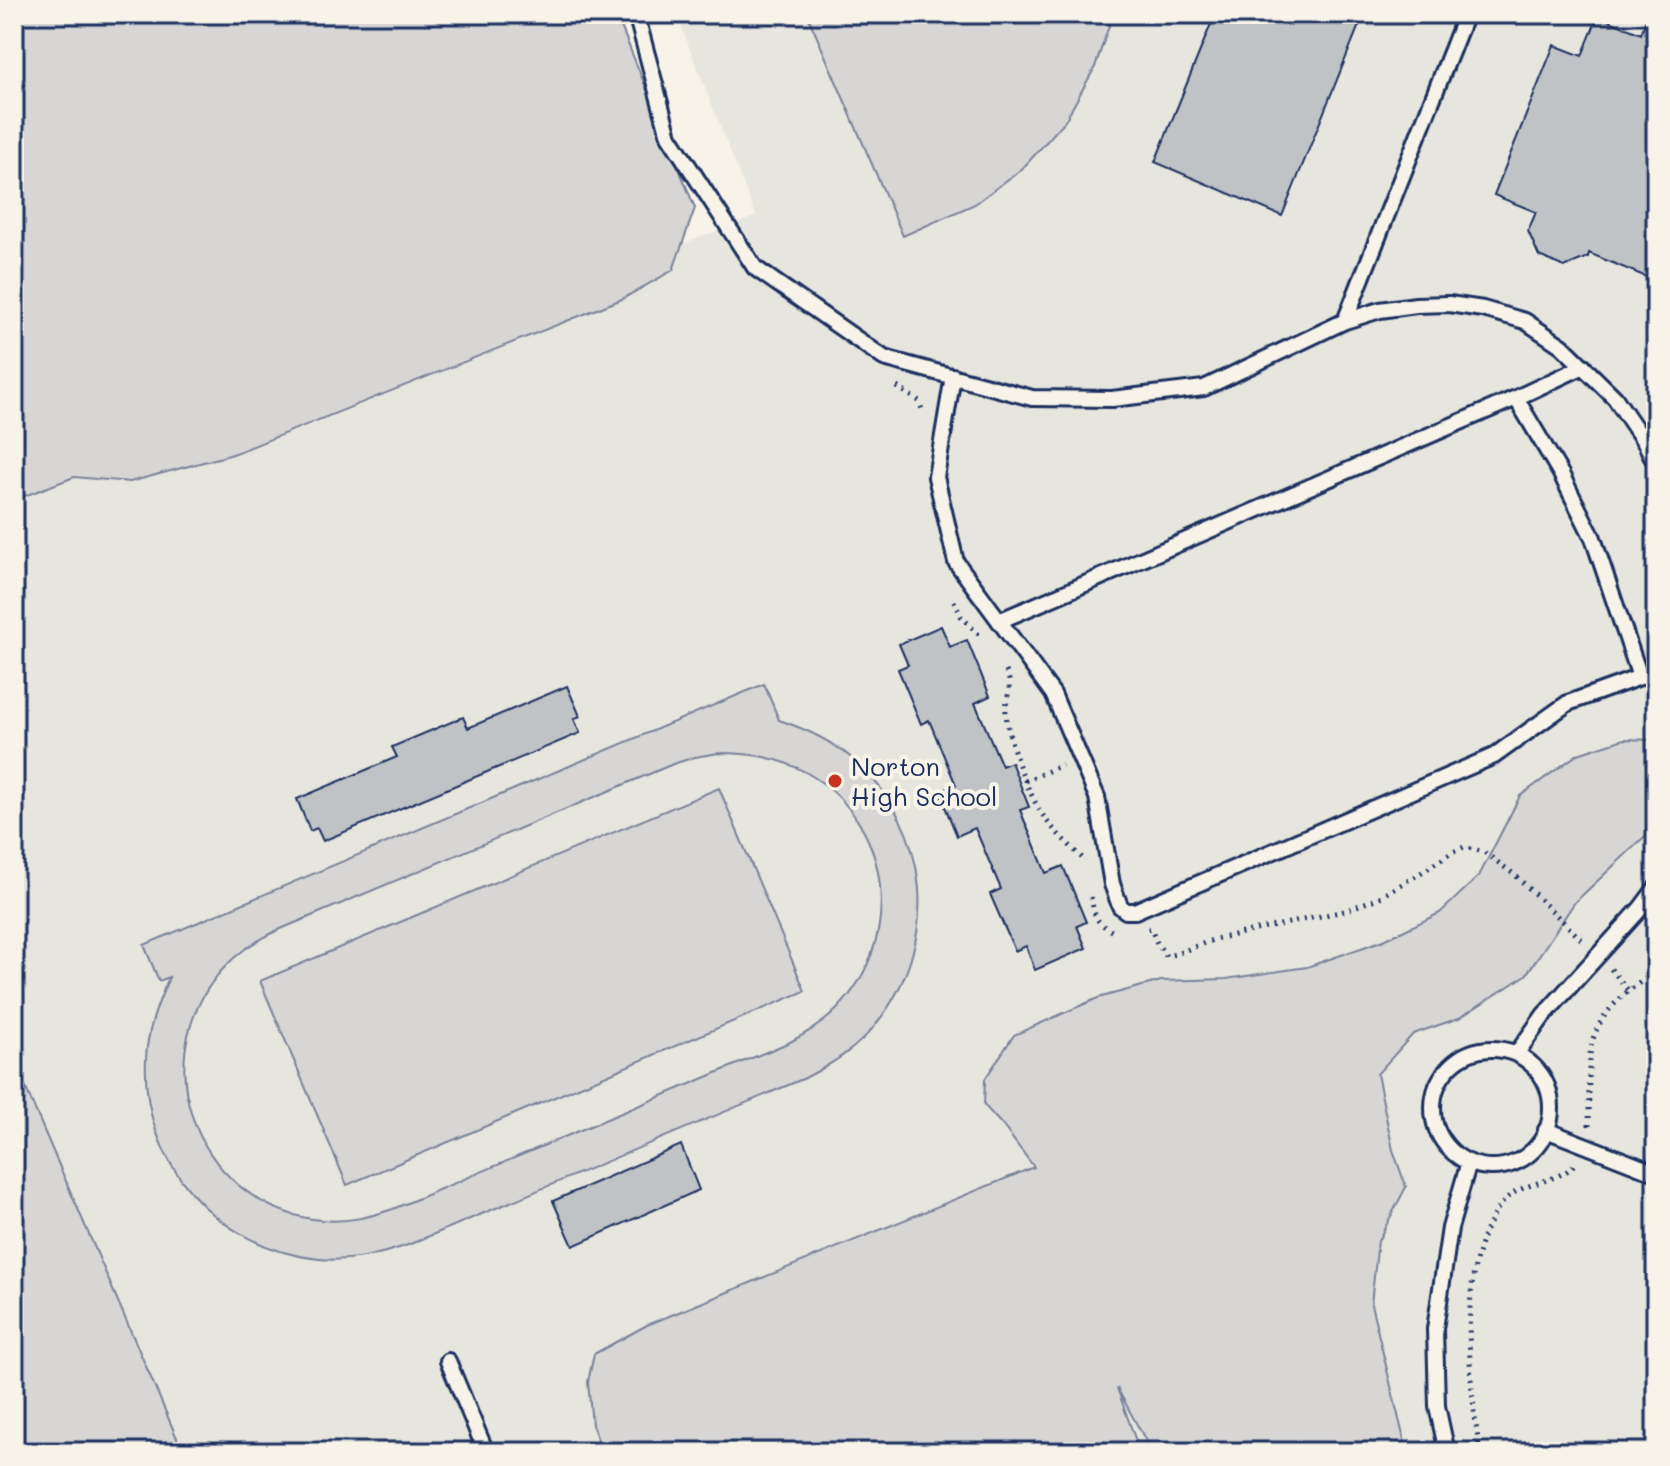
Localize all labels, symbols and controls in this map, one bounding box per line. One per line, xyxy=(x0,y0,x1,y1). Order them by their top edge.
place label: Norton High School xyxy=(851,749,998,813)
marker: Norton High School xyxy=(826,772,844,790)

